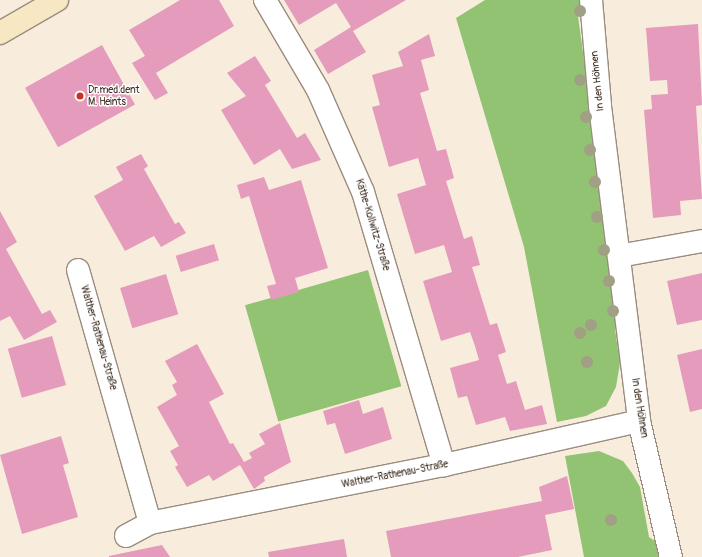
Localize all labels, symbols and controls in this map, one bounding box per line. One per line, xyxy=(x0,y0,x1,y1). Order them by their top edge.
street label: In den Höhnen xyxy=(589,50,607,112)
place label: Dr.med.dent M. Heints xyxy=(88,84,140,108)
marker: Dr.med.dent M. Heints xyxy=(75,91,85,101)
street label: Käthe-Kollwitz-Straße xyxy=(352,178,392,272)
street label: Walther-Rathenau-Straße xyxy=(77,284,119,392)
street label: In den Höhnen xyxy=(628,377,650,439)
street label: Walther-Rathenau-Straße xyxy=(341,459,449,491)

